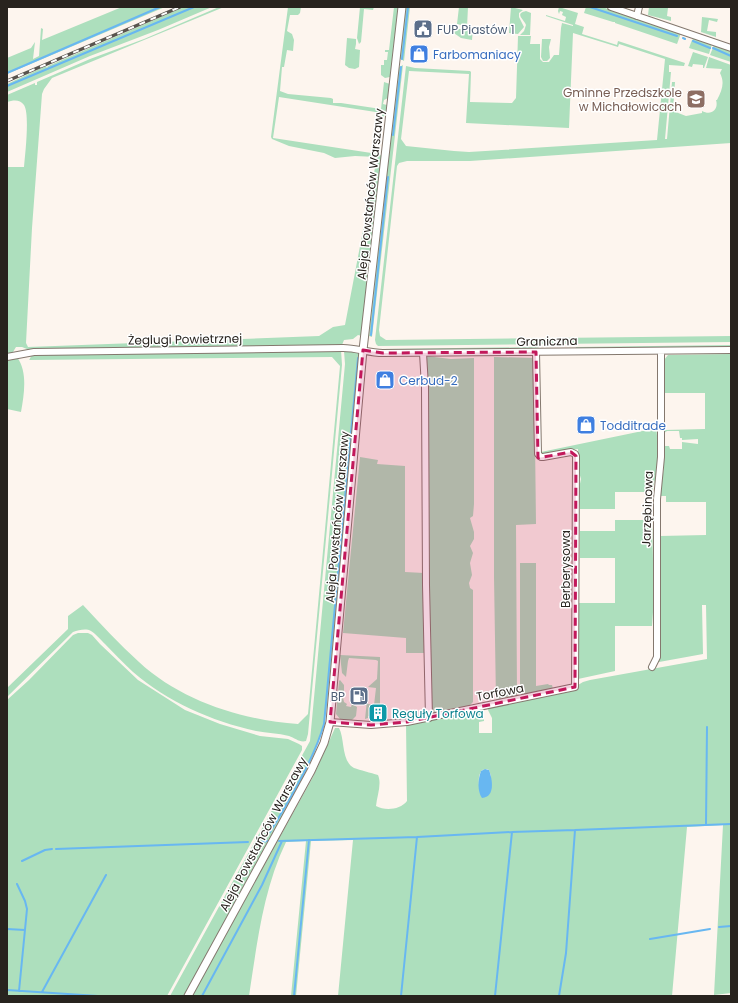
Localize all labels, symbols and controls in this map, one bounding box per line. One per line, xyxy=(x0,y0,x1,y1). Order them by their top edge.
public building icon: FUP Piastów 1 xyxy=(412,18,434,40)
place label: FUP Piastów 1 xyxy=(437,21,515,38)
shop icon: Farbomaniacy xyxy=(408,43,430,65)
place label: Farbomaniacy xyxy=(433,46,521,63)
place label: Gminne Przedszkole w Michałowicach xyxy=(563,84,682,115)
school or university icon: Gminne Przedszkole w Michałowicach xyxy=(685,88,707,110)
street label: Aleja Powstańców Warszawy xyxy=(353,107,387,281)
street label: Żeglugi Powietrznej xyxy=(128,330,242,348)
street label: Graniczna xyxy=(516,332,578,350)
shop icon: Cerbud-2 xyxy=(374,369,396,391)
place label: Cerbud-2 xyxy=(399,372,458,389)
shop icon: Todditrade xyxy=(575,414,597,436)
place label: Todditrade xyxy=(600,417,666,434)
street label: Aleja Powstańców Warszawy xyxy=(321,430,353,604)
street label: Jarzębinowa xyxy=(637,471,657,547)
street label: Berberysowa xyxy=(557,530,574,608)
street label: Torfowa xyxy=(475,679,525,705)
fuel station icon: BP xyxy=(348,685,370,707)
place label: BP xyxy=(331,688,345,705)
building icon: Reguły Torfowa xyxy=(367,702,389,724)
place label: Reguły Torfowa xyxy=(392,705,484,722)
street label: Aleja Powstańców Warszawy xyxy=(215,754,311,914)

